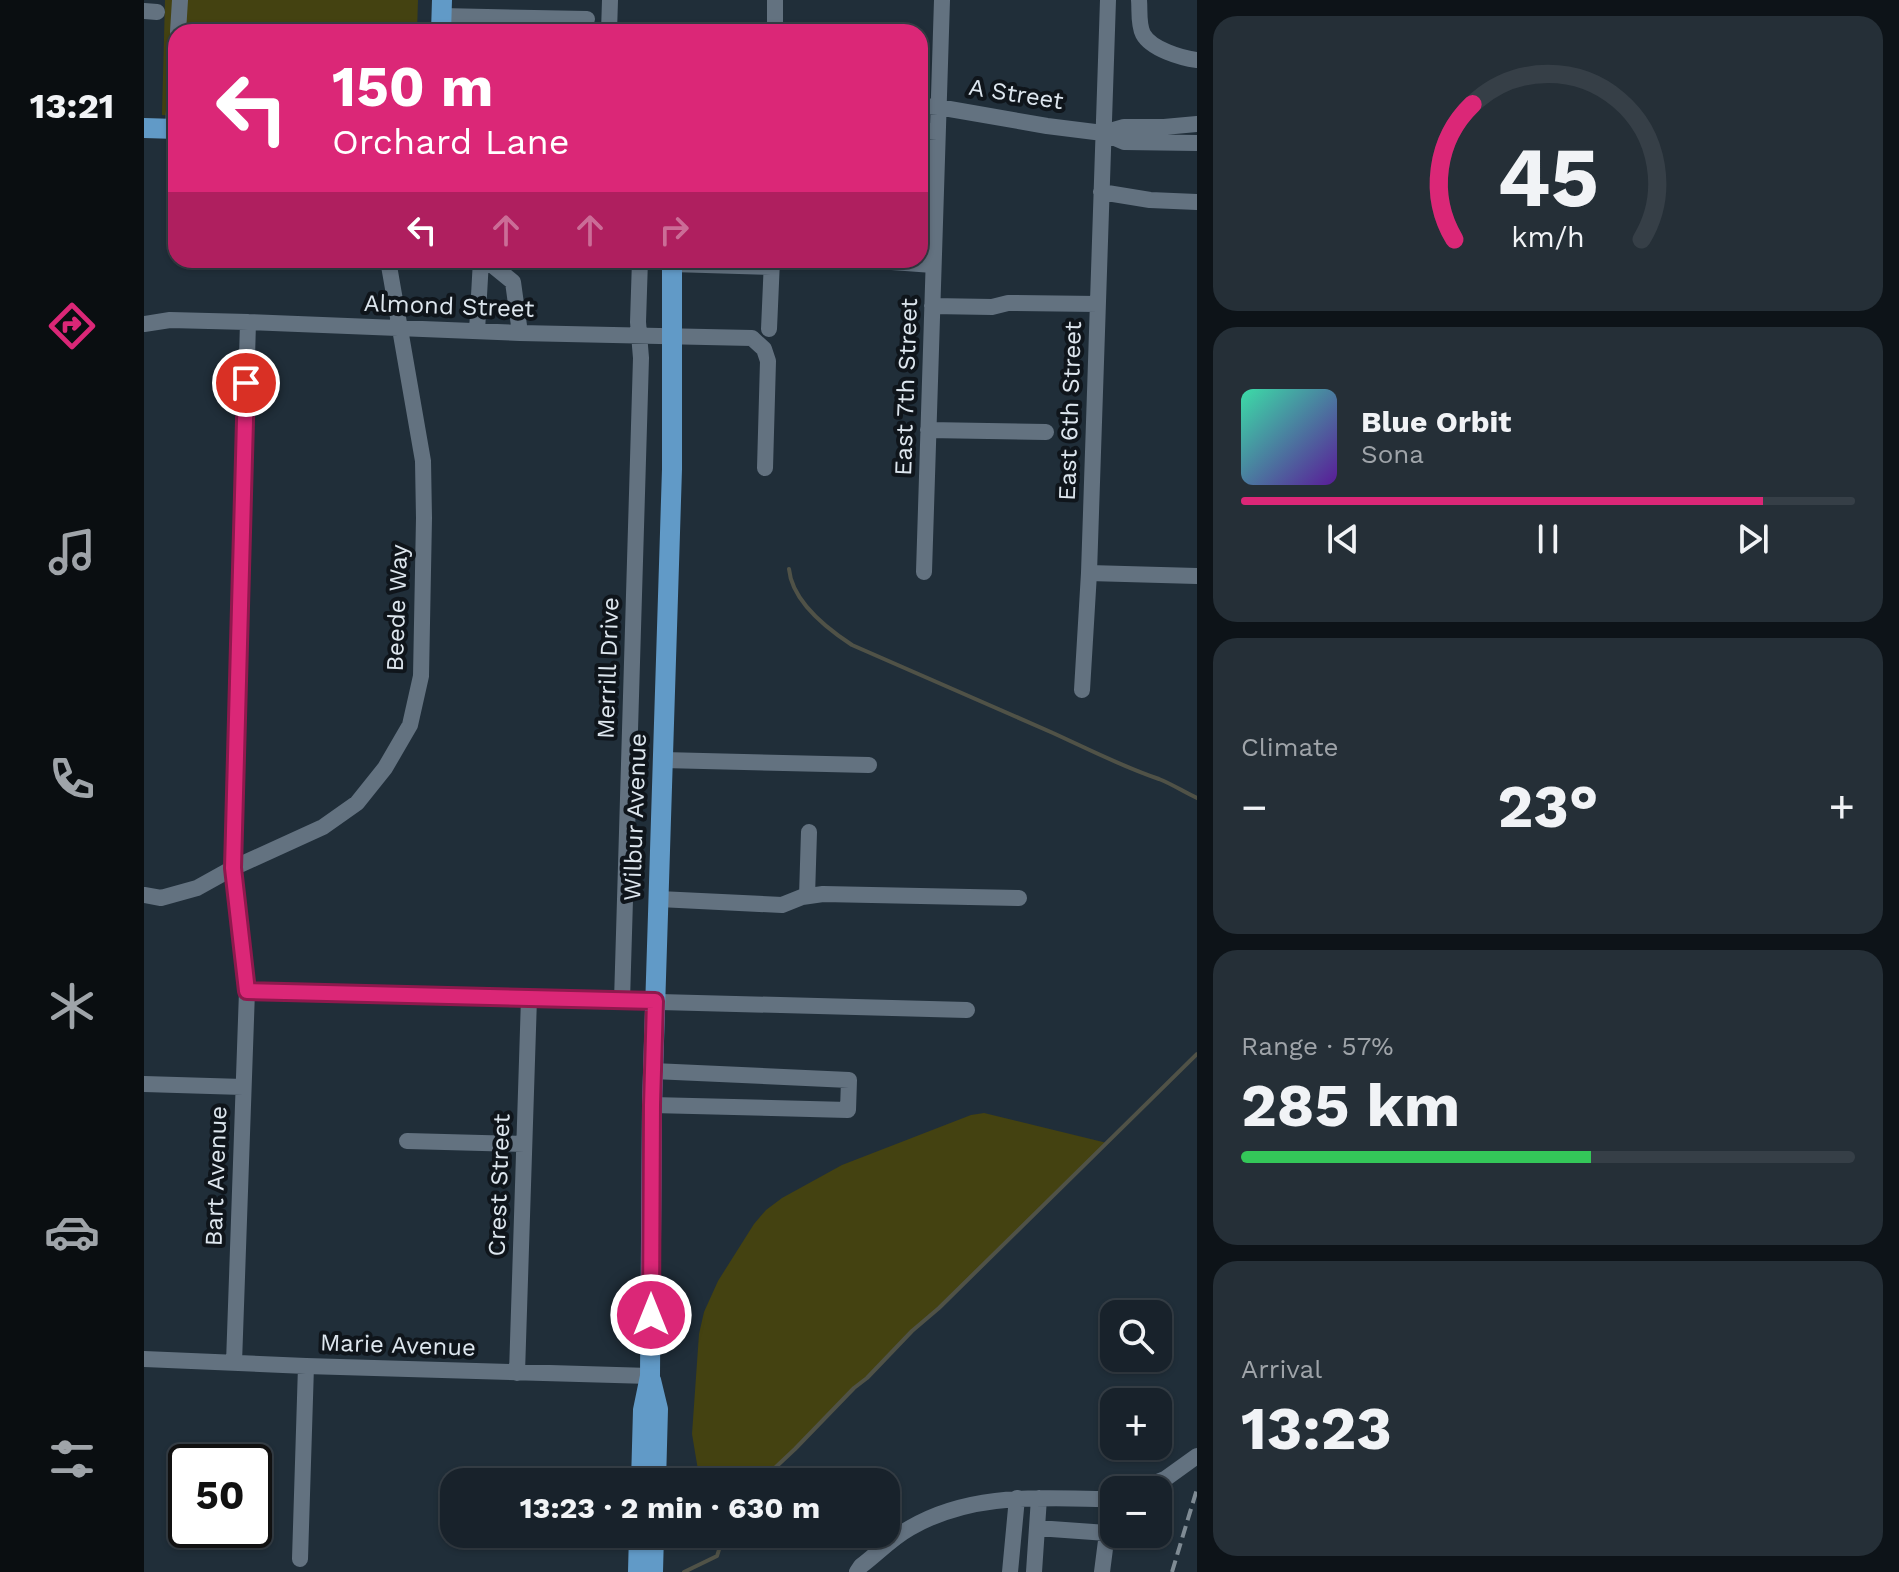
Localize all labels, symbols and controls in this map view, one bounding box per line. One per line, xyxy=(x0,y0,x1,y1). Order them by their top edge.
text: 150 m xyxy=(332,54,494,120)
icon: left xyxy=(200,56,304,160)
street label: A Street xyxy=(967,73,1065,115)
text: 13:21 xyxy=(30,85,114,127)
text: Orchard Lane xyxy=(332,121,570,163)
text: 45 xyxy=(1497,128,1599,225)
icon: left xyxy=(400,208,444,252)
icon: ahead xyxy=(484,208,528,252)
icon: ahead xyxy=(568,208,612,252)
icon: right xyxy=(652,208,696,252)
text: km/h xyxy=(1511,220,1585,254)
street label: Almond Street xyxy=(363,289,535,323)
icon: directions xyxy=(44,298,100,354)
street label: East 7th Street xyxy=(889,298,923,476)
street label: East 6th Street xyxy=(1053,321,1087,501)
pin xyxy=(212,349,280,417)
icon: arrive xyxy=(224,361,268,405)
text: Blue Orbit xyxy=(1361,404,1511,439)
text: Sona xyxy=(1361,439,1424,469)
icon: previous xyxy=(1321,517,1365,561)
icon: pause xyxy=(1526,517,1570,561)
icon: next xyxy=(1731,517,1775,561)
icon: music xyxy=(44,524,100,580)
street label: Beede Way xyxy=(381,543,413,672)
street label: Merrill Drive xyxy=(592,597,624,739)
text: Climate xyxy=(1241,732,1339,762)
street label: Wilbur Avenue xyxy=(618,733,652,901)
icon: phone xyxy=(44,751,100,807)
text: 23° xyxy=(1497,771,1599,842)
text: − xyxy=(1241,781,1268,833)
text: + xyxy=(1828,781,1855,833)
icon: climate xyxy=(44,978,100,1034)
text: Range · 57% xyxy=(1241,1031,1394,1061)
text: 285 km xyxy=(1241,1070,1460,1141)
street label: Bart Avenue xyxy=(200,1105,232,1247)
street label: Crest Street xyxy=(483,1113,515,1257)
icon: car xyxy=(44,1204,100,1260)
position arrow xyxy=(609,1273,693,1357)
map controls xyxy=(1100,1300,1172,1548)
button: search xyxy=(1100,1300,1172,1372)
street label: Marie Avenue xyxy=(320,1328,476,1362)
text: Arrival xyxy=(1241,1354,1322,1384)
button: + xyxy=(1100,1388,1172,1460)
text: 13:23 xyxy=(1241,1393,1392,1464)
icon: filters xyxy=(44,1431,100,1487)
speed limit sign: 50 xyxy=(168,1444,272,1548)
button: − xyxy=(1100,1476,1172,1548)
text: 13:23 · 2 min · 630 m xyxy=(520,1490,820,1525)

